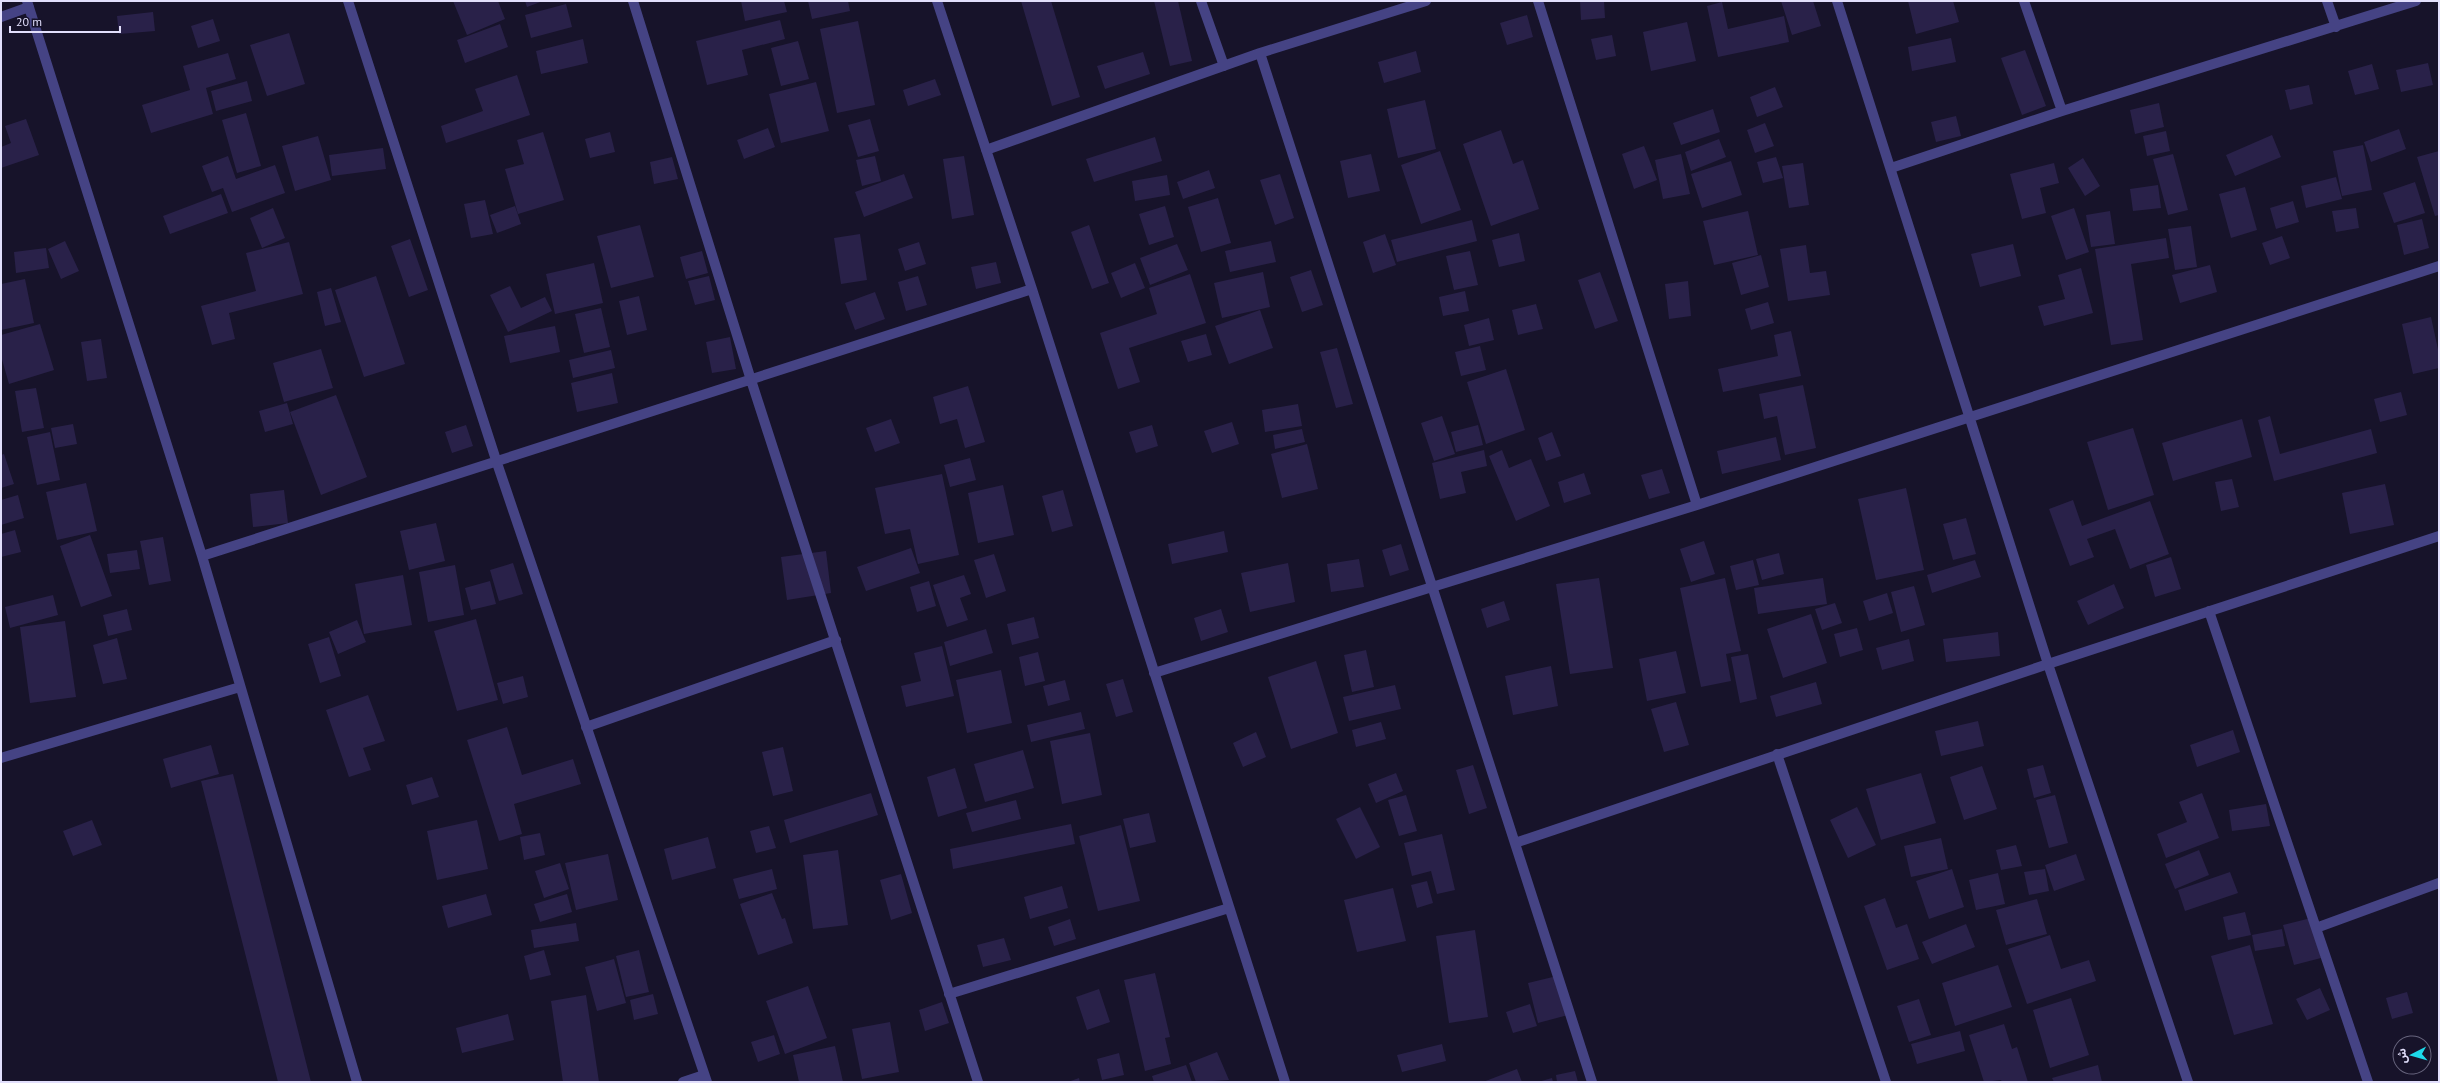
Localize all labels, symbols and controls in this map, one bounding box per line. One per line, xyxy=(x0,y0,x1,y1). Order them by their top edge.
scale bar xyxy=(10,8,120,34)
text: 20 m xyxy=(16,14,42,29)
north arrow xyxy=(2392,1035,2432,1075)
text: ش xyxy=(2394,1048,2410,1064)

